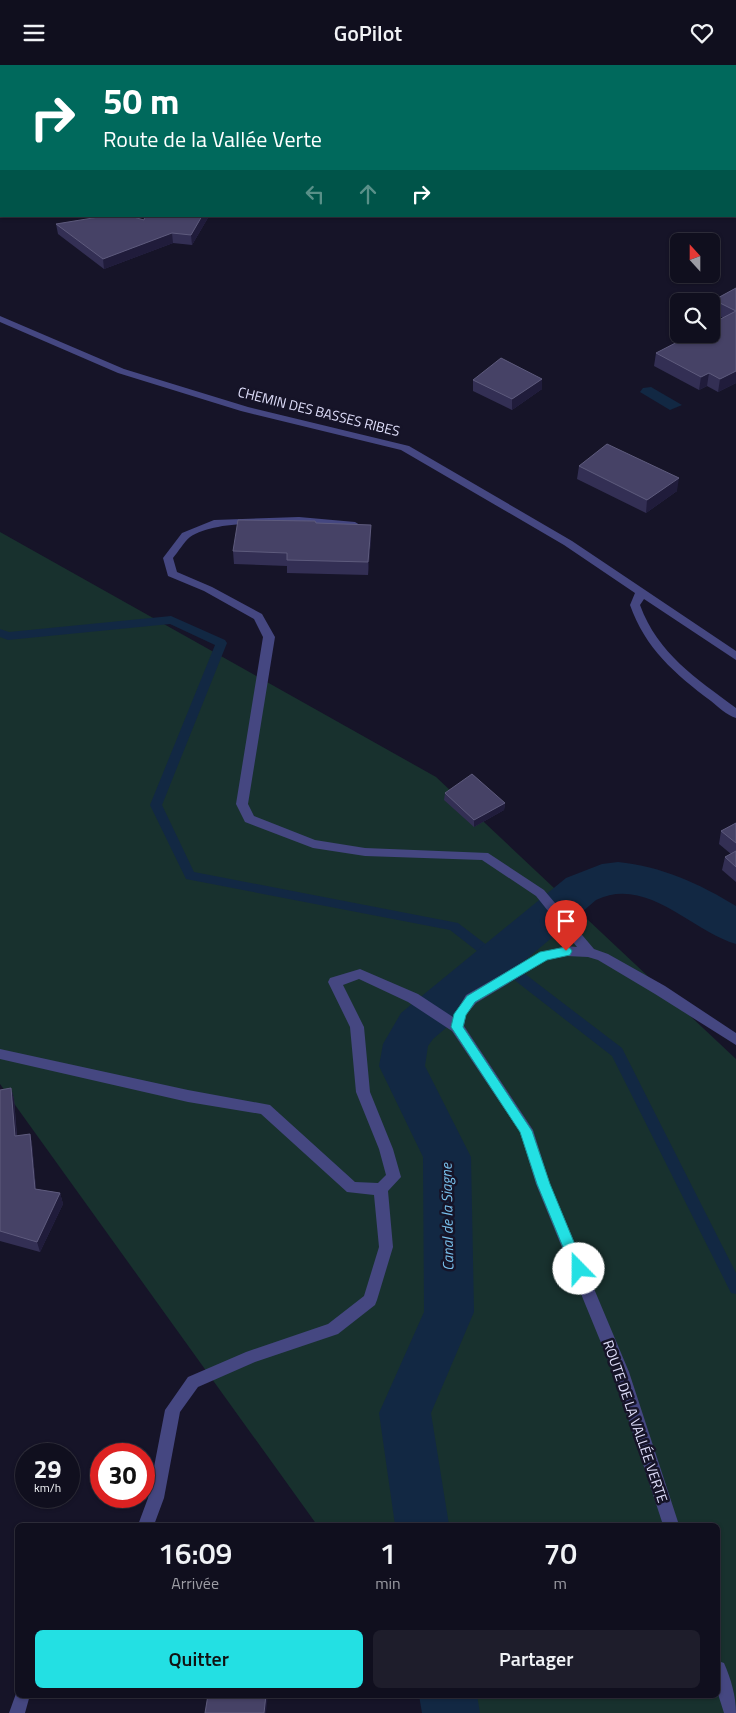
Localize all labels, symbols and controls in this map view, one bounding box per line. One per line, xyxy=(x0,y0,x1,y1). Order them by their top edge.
text: GoPilot xyxy=(334,16,402,50)
icon: menu xyxy=(20,19,48,47)
icon: heart xyxy=(688,19,716,47)
text: 50 m xyxy=(103,74,179,128)
icon: right xyxy=(20,85,85,150)
text: Route de la Vallée Verte xyxy=(103,122,322,156)
icon: left xyxy=(301,180,329,208)
icon: ahead xyxy=(354,180,382,208)
icon: right xyxy=(407,180,435,208)
north arrow xyxy=(670,233,720,283)
map controls xyxy=(670,233,720,343)
button: search xyxy=(670,293,720,343)
street label: CHEMIN DES BASSES RIBES xyxy=(236,381,402,441)
pin xyxy=(545,900,587,951)
icon: arrive xyxy=(552,907,580,935)
water label: Canal de la Siagne xyxy=(435,1162,459,1271)
position arrow xyxy=(552,1242,604,1294)
street label: ROUTE DE LA VALLÉE VERTE xyxy=(598,1337,674,1505)
speed limit sign: 30 xyxy=(90,1443,155,1508)
text: 29 xyxy=(33,1450,62,1488)
text: km/h xyxy=(34,1478,61,1497)
text: 16:09 xyxy=(158,1530,232,1576)
text: 1 xyxy=(379,1530,396,1576)
text: 70 xyxy=(543,1530,577,1576)
text: Arrivée xyxy=(171,1571,219,1595)
text: min xyxy=(375,1571,401,1595)
text: m xyxy=(554,1571,567,1595)
button: Quitter xyxy=(35,1630,363,1688)
button: Partager xyxy=(373,1630,700,1688)

